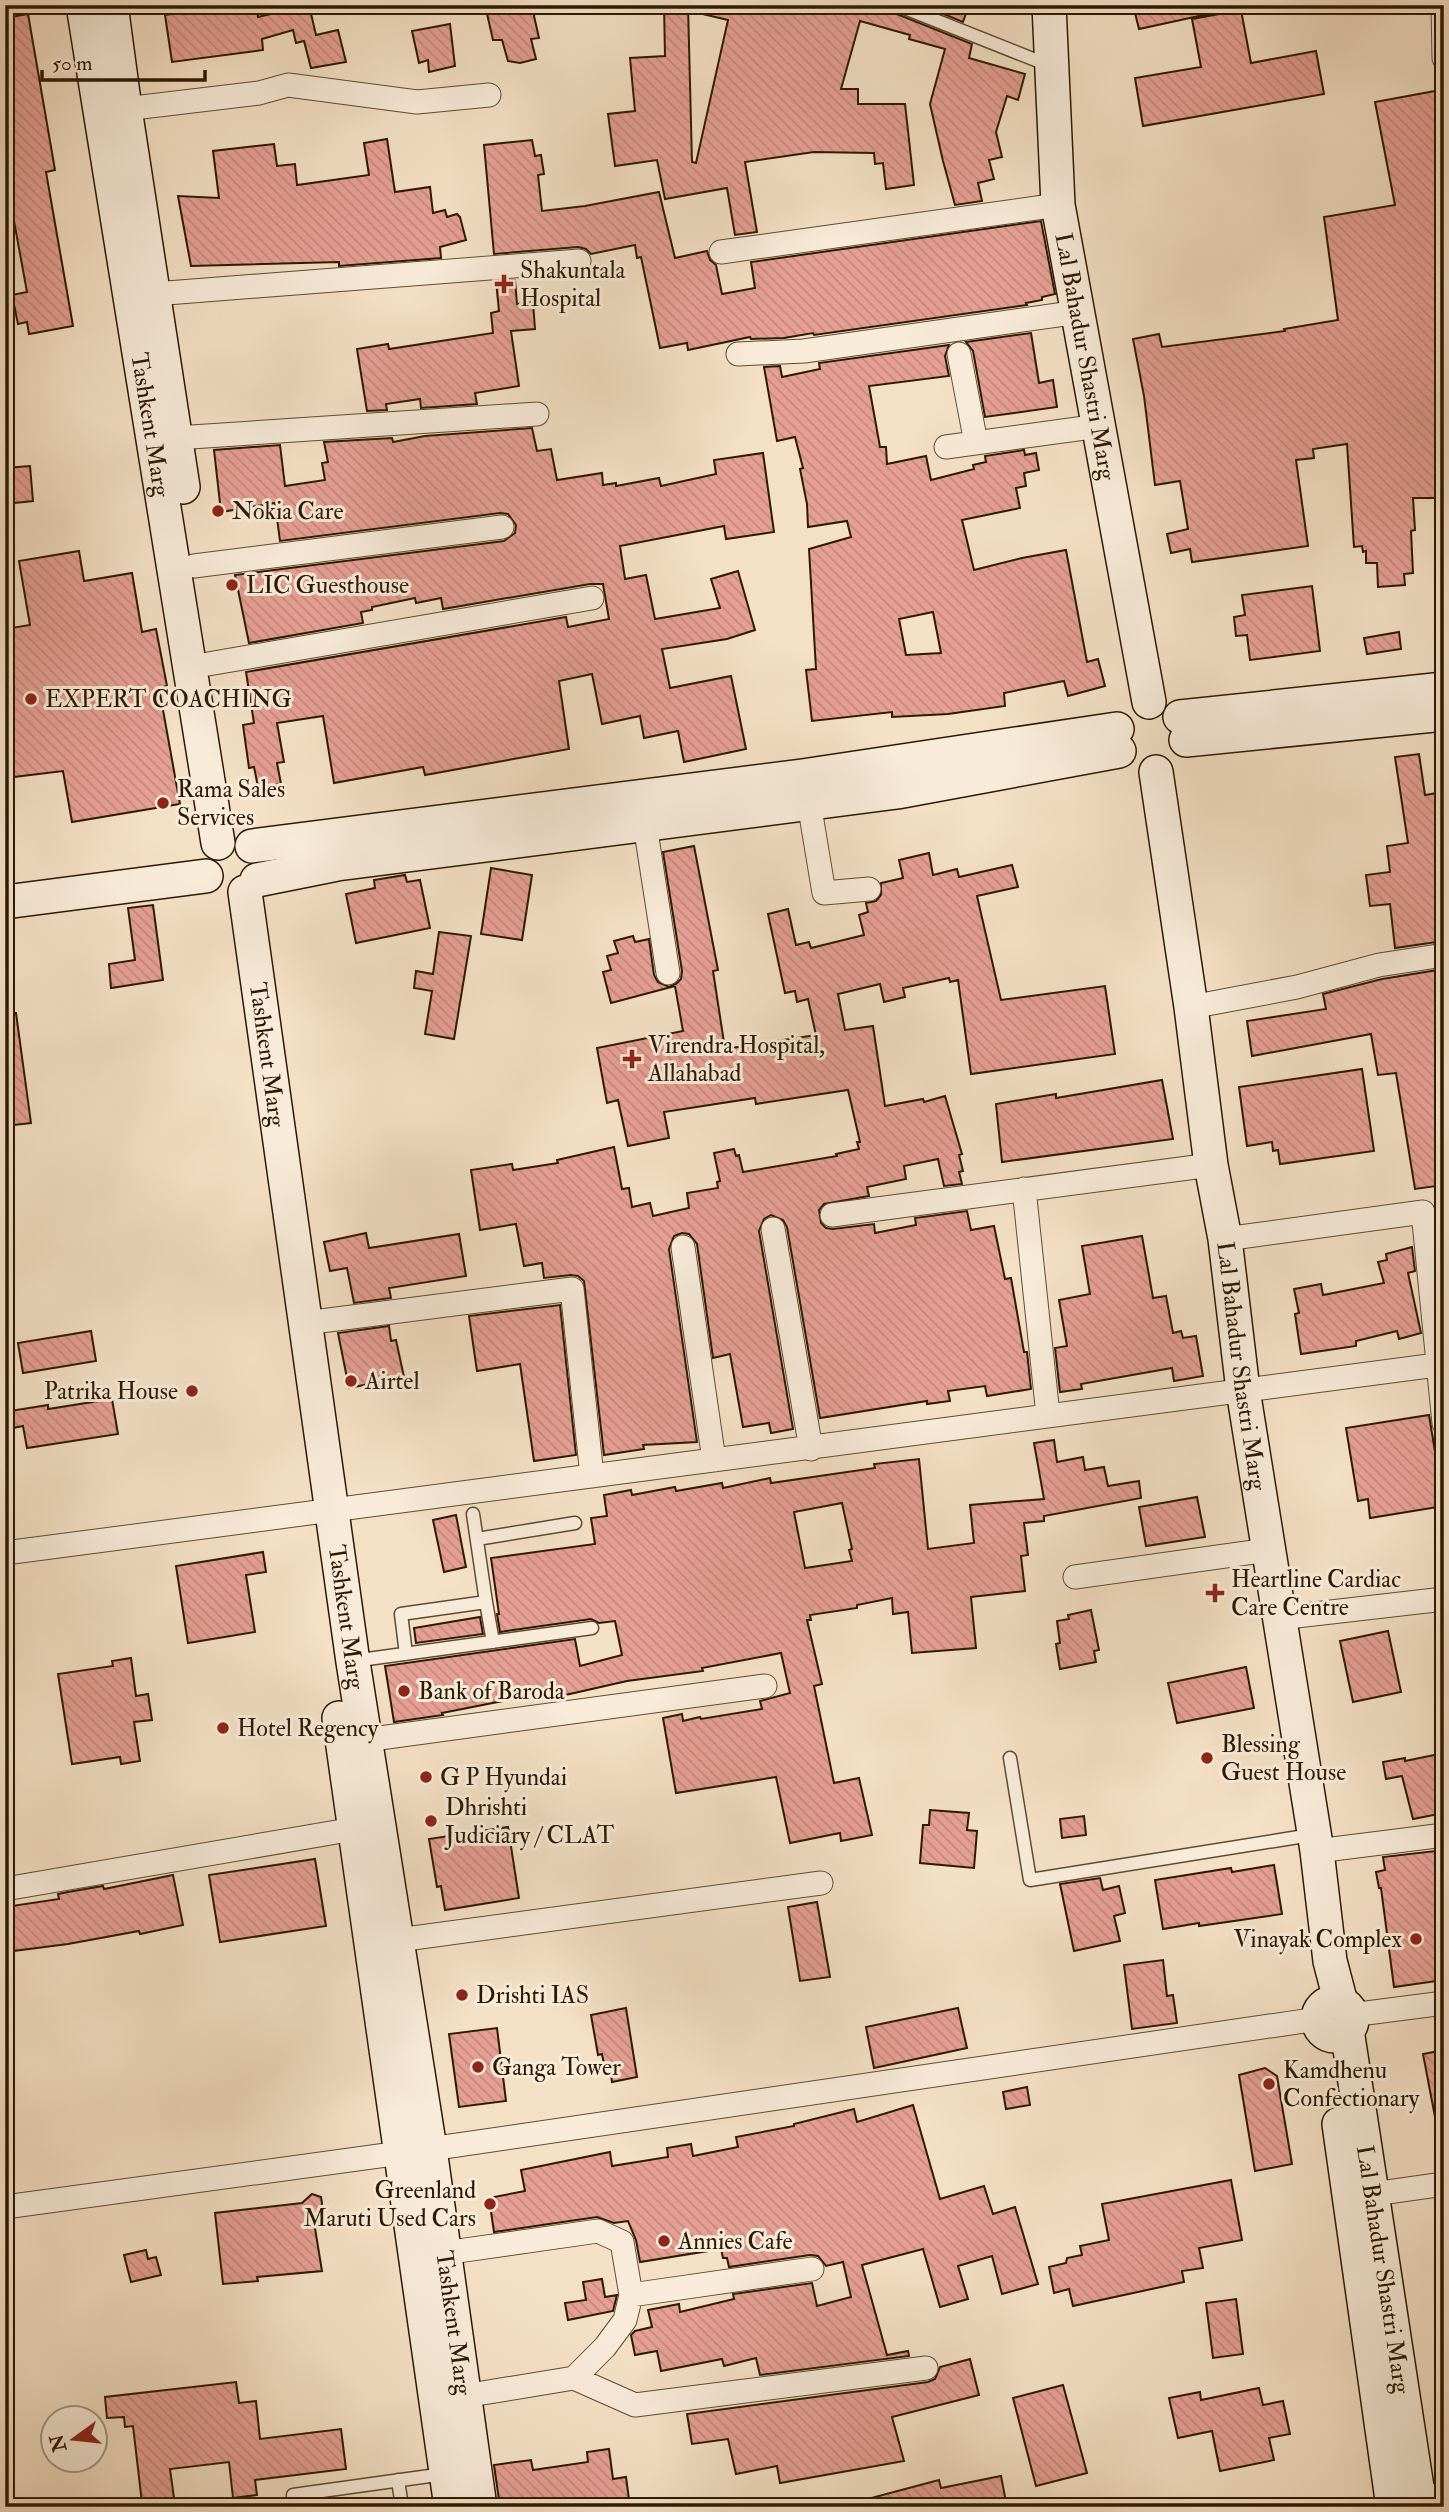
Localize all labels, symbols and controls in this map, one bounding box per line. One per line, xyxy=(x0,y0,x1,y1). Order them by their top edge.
scale bar xyxy=(42,38,205,82)
text: 50 m xyxy=(52,50,93,77)
street label: Lal Bahadur Shastri Marg xyxy=(1047,230,1123,484)
place label: Shakuntala Hospital xyxy=(520,255,627,314)
marker: Shakuntala Hospital xyxy=(494,274,514,294)
street label: Tashkent Marg xyxy=(123,350,177,500)
place label: Nokia Care xyxy=(232,496,343,527)
marker: Nokia Care xyxy=(210,503,226,519)
place label: LIC Guesthouse xyxy=(246,570,409,601)
marker: LIC Guesthouse xyxy=(224,577,240,593)
place label: EXPERT COACHING xyxy=(45,684,292,715)
marker: EXPERT COACHING xyxy=(23,691,39,707)
place label: Rama Sales Services xyxy=(177,774,285,833)
marker: Rama Sales Services xyxy=(155,795,171,811)
street label: Tashkent Marg xyxy=(242,980,293,1130)
place label: Virendra Hospital, Allahabad xyxy=(647,1030,825,1089)
marker: Virendra Hospital, Allahabad xyxy=(622,1049,642,1069)
street label: Lal Bahadur Shastri Marg xyxy=(1209,1240,1274,1494)
place label: Airtel xyxy=(364,1366,420,1397)
marker: Airtel xyxy=(343,1373,359,1389)
place label: Patrika House xyxy=(44,1376,178,1407)
marker: Patrika House xyxy=(184,1383,200,1399)
street label: Tashkent Marg xyxy=(321,1543,372,1693)
place label: Heartline Cardiac Care Centre xyxy=(1231,1564,1401,1623)
marker: Heartline Cardiac Care Centre xyxy=(1205,1583,1225,1603)
place label: Bank of Baroda xyxy=(418,1676,566,1707)
marker: Bank of Baroda xyxy=(396,1683,412,1699)
place label: Hotel Regency xyxy=(237,1713,379,1744)
marker: Hotel Regency xyxy=(215,1720,231,1736)
place label: Blessing Guest House xyxy=(1221,1729,1346,1788)
marker: Blessing Guest House xyxy=(1199,1750,1215,1766)
place label: G P Hyundai xyxy=(440,1762,567,1793)
marker: G P Hyundai xyxy=(418,1769,434,1785)
place label: Dhrishti Judiciary / CLAT xyxy=(444,1792,614,1851)
marker: Dhrishti Judiciary / CLAT xyxy=(423,1813,439,1829)
place label: Vinayak Complex xyxy=(1233,1924,1402,1955)
marker: Vinayak Complex xyxy=(1408,1931,1424,1947)
place label: Drishti IAS xyxy=(476,1980,589,2011)
marker: Drishti IAS xyxy=(454,1987,470,2003)
place label: Ganga Tower xyxy=(492,2052,621,2083)
place label: Kamdhenu Confectionary xyxy=(1283,2055,1420,2114)
marker: Ganga Tower xyxy=(470,2059,486,2075)
marker: Kamdhenu Confectionary xyxy=(1261,2076,1277,2092)
street label: Lal Bahadur Shastri Marg xyxy=(1349,2143,1418,2397)
place label: Greenland Maruti Used Cars xyxy=(303,2175,476,2234)
marker: Greenland Maruti Used Cars xyxy=(482,2196,498,2212)
place label: Annies Cafe xyxy=(677,2226,793,2257)
marker: Annies Cafe xyxy=(656,2233,672,2249)
street label: Tashkent Marg xyxy=(428,2249,479,2398)
north arrow xyxy=(38,2404,108,2474)
text: N xyxy=(44,2431,73,2455)

